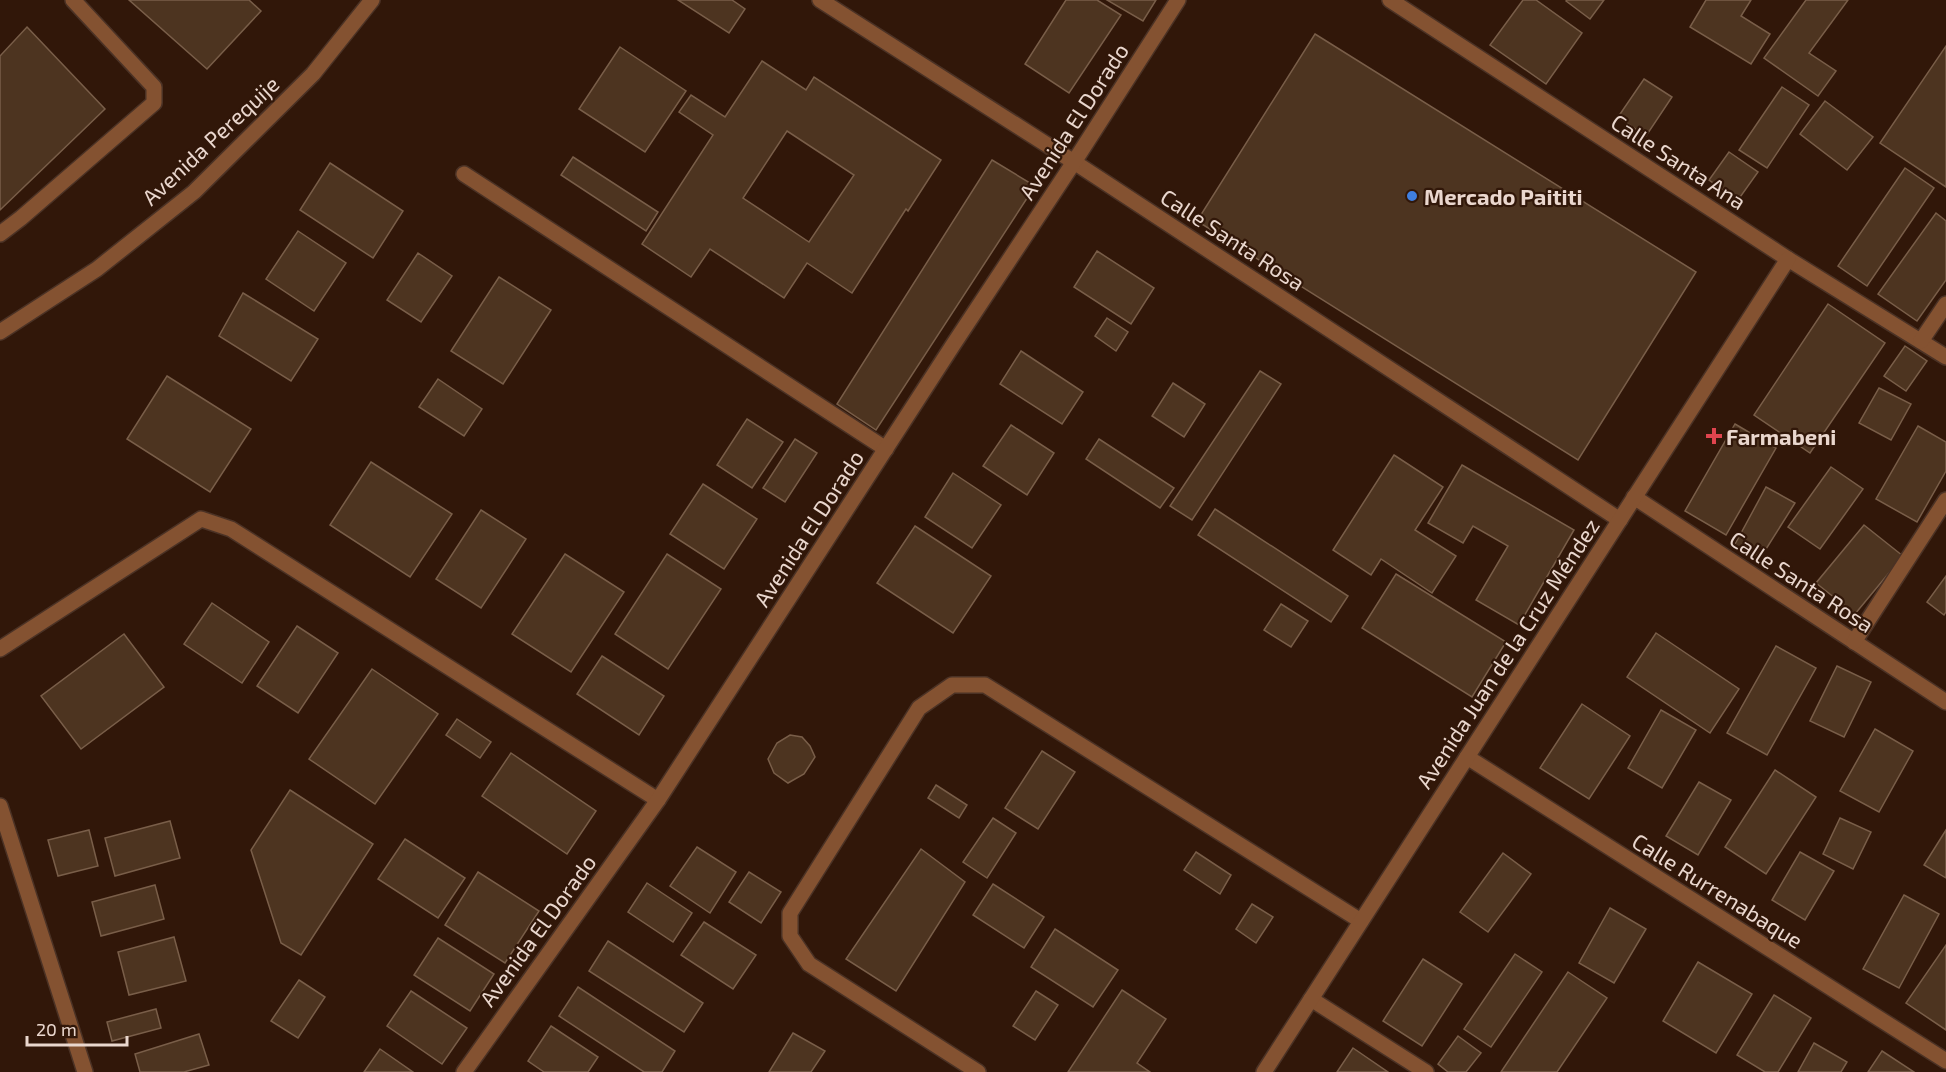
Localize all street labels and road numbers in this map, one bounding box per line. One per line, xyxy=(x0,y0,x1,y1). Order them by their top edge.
street label: Avenida El Dorado xyxy=(1013,38,1133,204)
street label: Avenida Perequije xyxy=(136,70,284,211)
street label: Calle Santa Ana xyxy=(1607,108,1751,214)
street label: Calle Santa Rosa xyxy=(1156,183,1310,295)
street label: Avenida El Dorado xyxy=(748,445,868,611)
street label: Avenida Juan de la Cruz Méndez xyxy=(1410,513,1604,793)
street label: Calle Santa Rosa xyxy=(1725,525,1879,637)
street label: Calle Rurrenabaque xyxy=(1628,827,1808,953)
street label: Avenida El Dorado xyxy=(473,849,601,1011)

